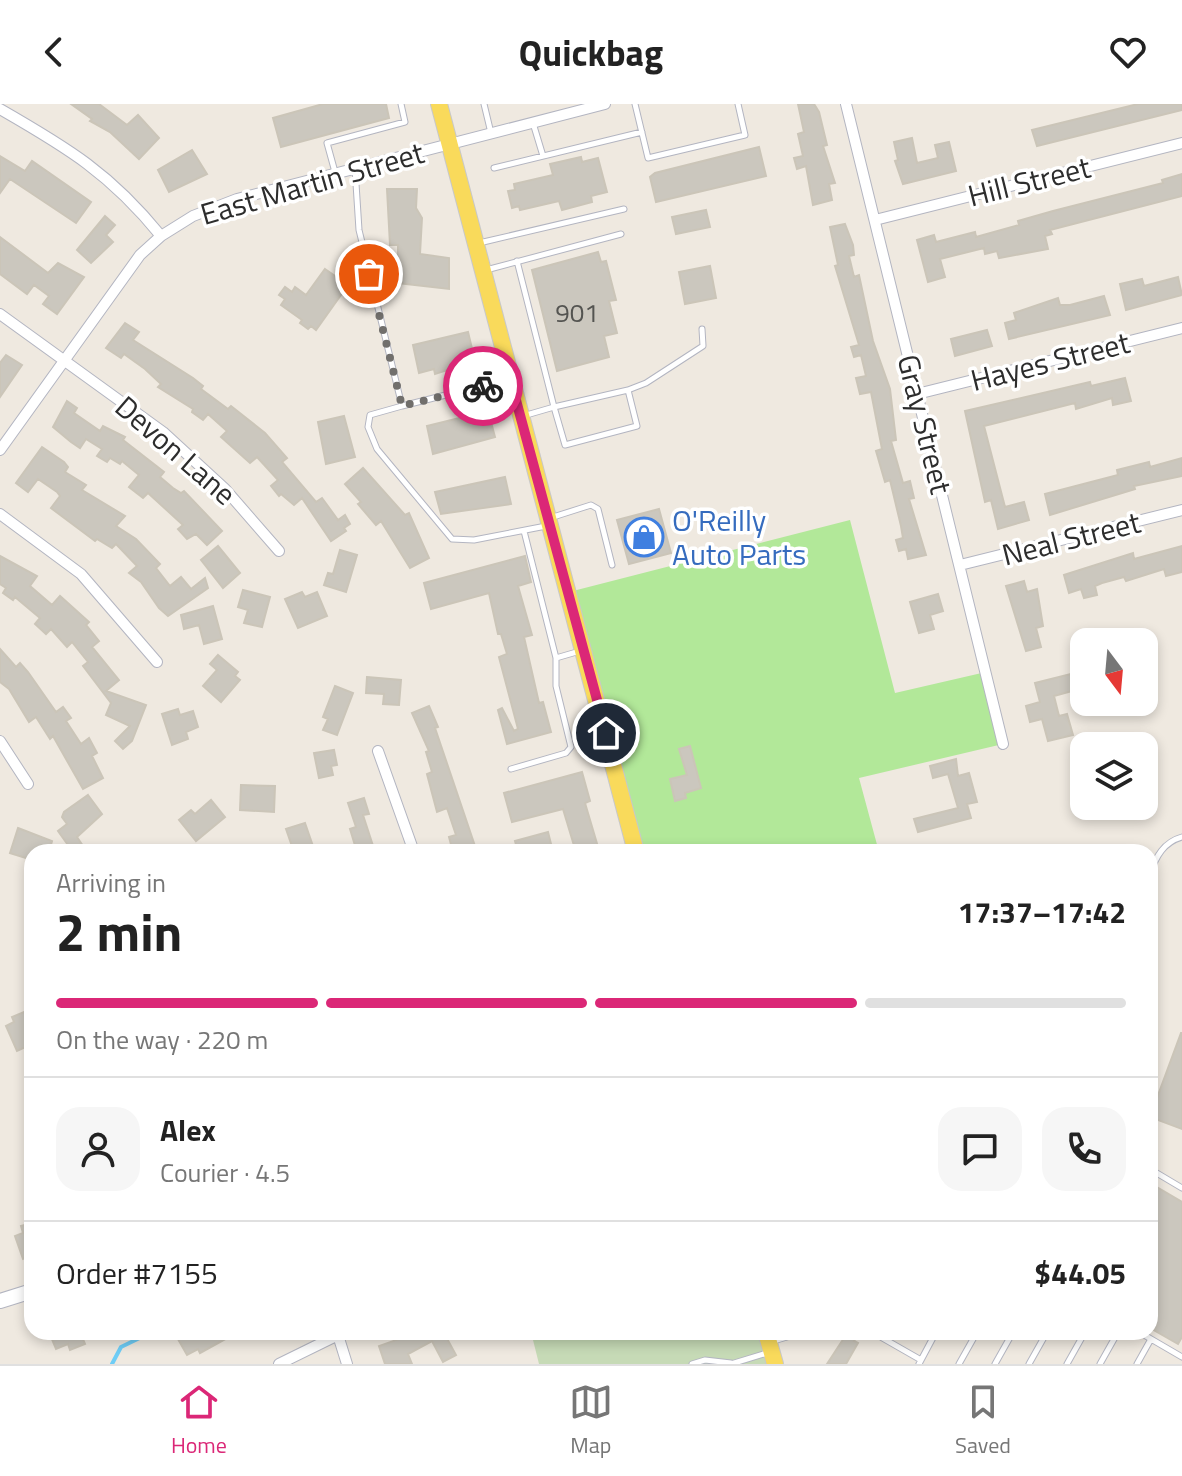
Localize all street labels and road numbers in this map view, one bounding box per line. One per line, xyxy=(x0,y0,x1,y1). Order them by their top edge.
street label: East Martin Street xyxy=(195,129,430,237)
street label: Hill Street xyxy=(963,143,1095,218)
street label: Hayes Street xyxy=(966,319,1135,403)
street label: Gray Street xyxy=(885,349,965,499)
street label: Devon Lane xyxy=(105,384,247,516)
street label: Neal Street xyxy=(997,498,1146,577)

